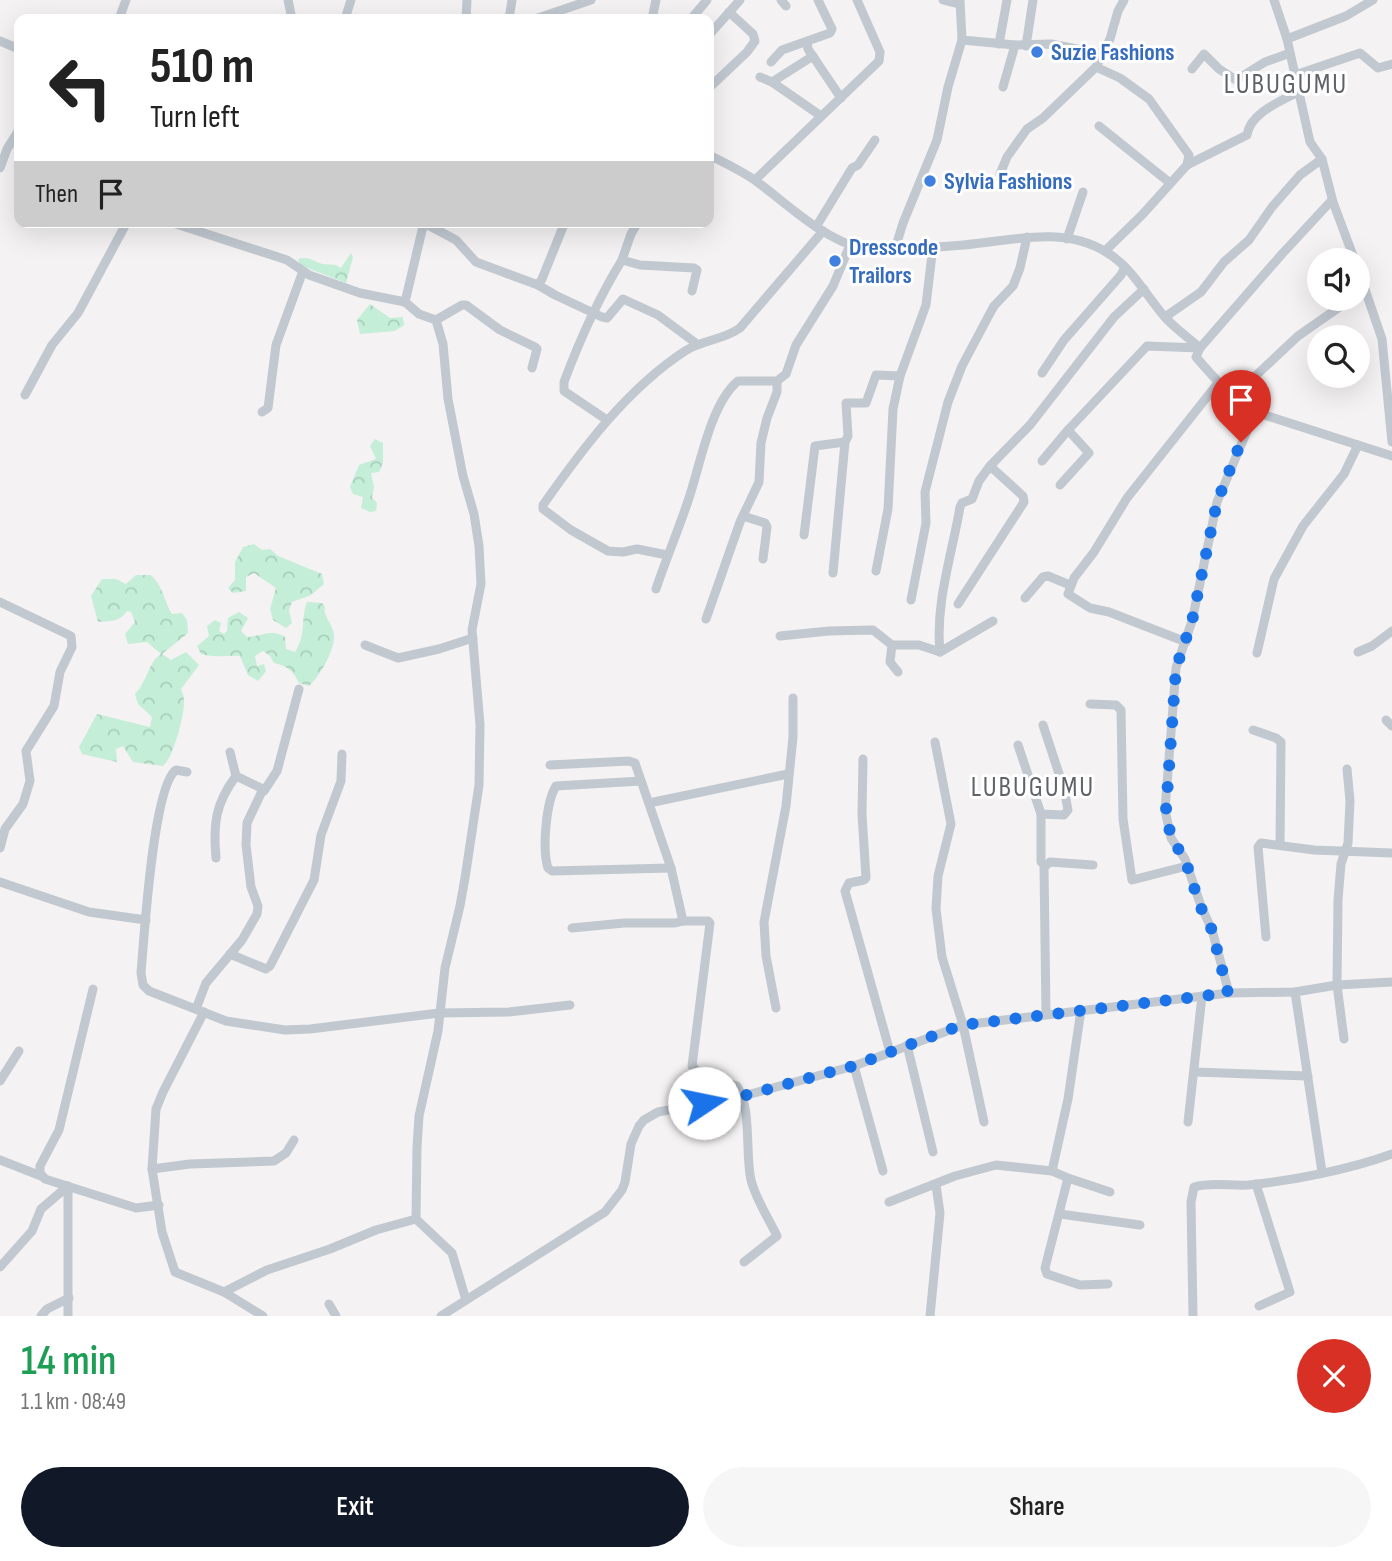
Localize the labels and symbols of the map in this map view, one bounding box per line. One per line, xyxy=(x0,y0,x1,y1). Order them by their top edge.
place label: Suzie Fashions xyxy=(1051,38,1175,67)
marker: Suzie Fashions xyxy=(1029,44,1045,60)
district label: LUBUGUMU xyxy=(1224,68,1348,101)
place label: Sylvia Fashions xyxy=(944,167,1072,196)
marker: Sylvia Fashions xyxy=(922,173,938,189)
place label: Dresscode Trailors xyxy=(849,233,938,290)
marker: Dresscode Trailors xyxy=(827,253,843,269)
pin xyxy=(1211,370,1271,442)
district label: LUBUGUMU xyxy=(971,771,1095,804)
position arrow xyxy=(667,1066,741,1140)

